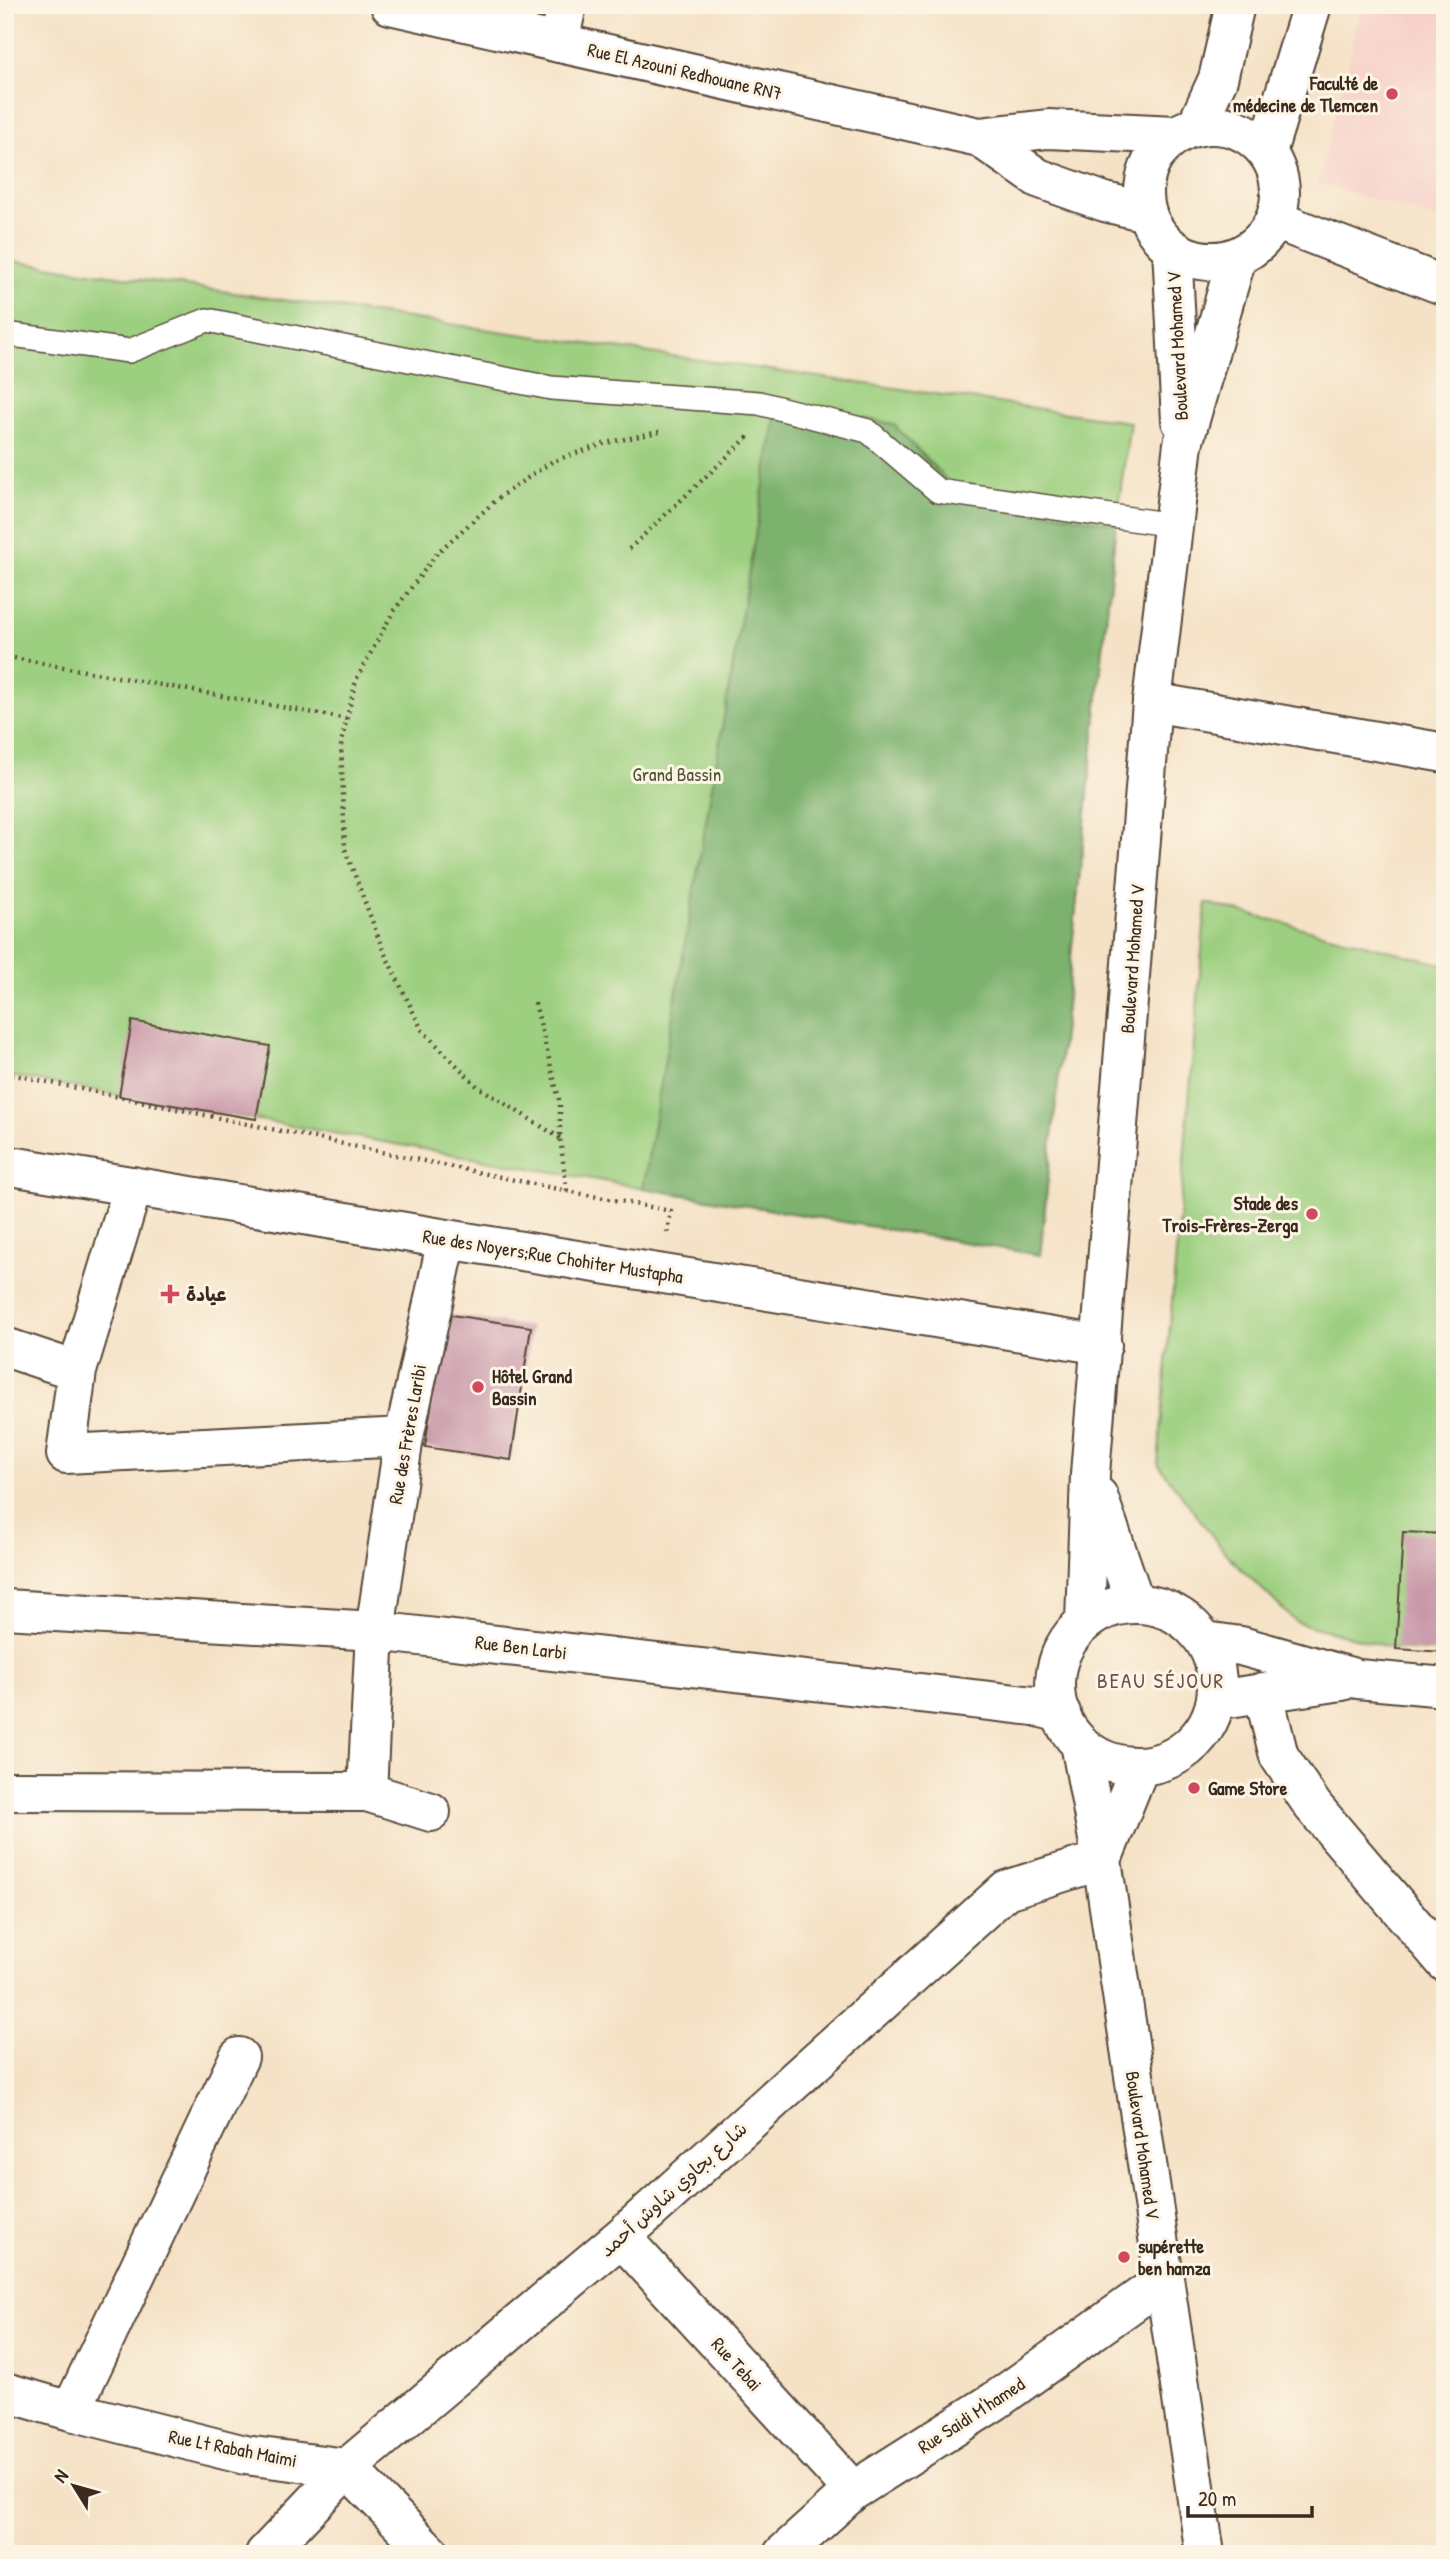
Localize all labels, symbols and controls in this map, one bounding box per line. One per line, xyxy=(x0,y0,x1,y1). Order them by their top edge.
street label: Rue El Azouni Redhouane RN7 xyxy=(585,36,785,106)
place label: Faculté de médecine de Tlemcen xyxy=(1233,70,1378,118)
marker: Faculté de médecine de Tlemcen xyxy=(1384,86,1400,102)
street label: Boulevard Mohamed V xyxy=(1160,271,1194,421)
park label: Grand Bassin xyxy=(633,761,721,787)
street label: Boulevard Mohamed V xyxy=(1114,883,1150,1034)
place label: Stade des Trois-Frères-Zerga xyxy=(1162,1190,1299,1239)
marker: Stade des Trois-Frères-Zerga xyxy=(1304,1206,1320,1222)
street label: Rue des Noyers;Rue Chohiter Mustapha xyxy=(421,1223,686,1290)
place label: عيادة xyxy=(186,1281,226,1307)
marker: عيادة xyxy=(160,1284,180,1304)
street label: Rue des Frères Laribi xyxy=(382,1362,432,1506)
place label: Hôtel Grand Bassin xyxy=(492,1363,573,1411)
marker: Hôtel Grand Bassin xyxy=(470,1379,486,1395)
street label: Rue Ben Larbi xyxy=(474,1628,568,1666)
district label: BEAU SÉJOUR xyxy=(1097,1666,1225,1695)
place label: Game Store xyxy=(1208,1775,1288,1801)
marker: Game Store xyxy=(1186,1780,1202,1796)
street label: Boulevard Mohamed V xyxy=(1120,2069,1166,2221)
street label: شارع بجاوي شاوش أحمد xyxy=(594,2116,754,2264)
place label: supérette ben hamza xyxy=(1138,2233,1211,2281)
marker: supérette ben hamza xyxy=(1116,2249,1132,2265)
street label: Rue Tebai xyxy=(706,2331,768,2397)
street label: Rue Saidi M'hamed xyxy=(913,2370,1030,2459)
street label: Rue Lt Rabah Maimi xyxy=(167,2423,299,2473)
north arrow xyxy=(38,2450,108,2520)
text: N xyxy=(47,2464,74,2488)
scale bar xyxy=(1188,2475,1312,2519)
text: 20 m xyxy=(1198,2484,1236,2513)

